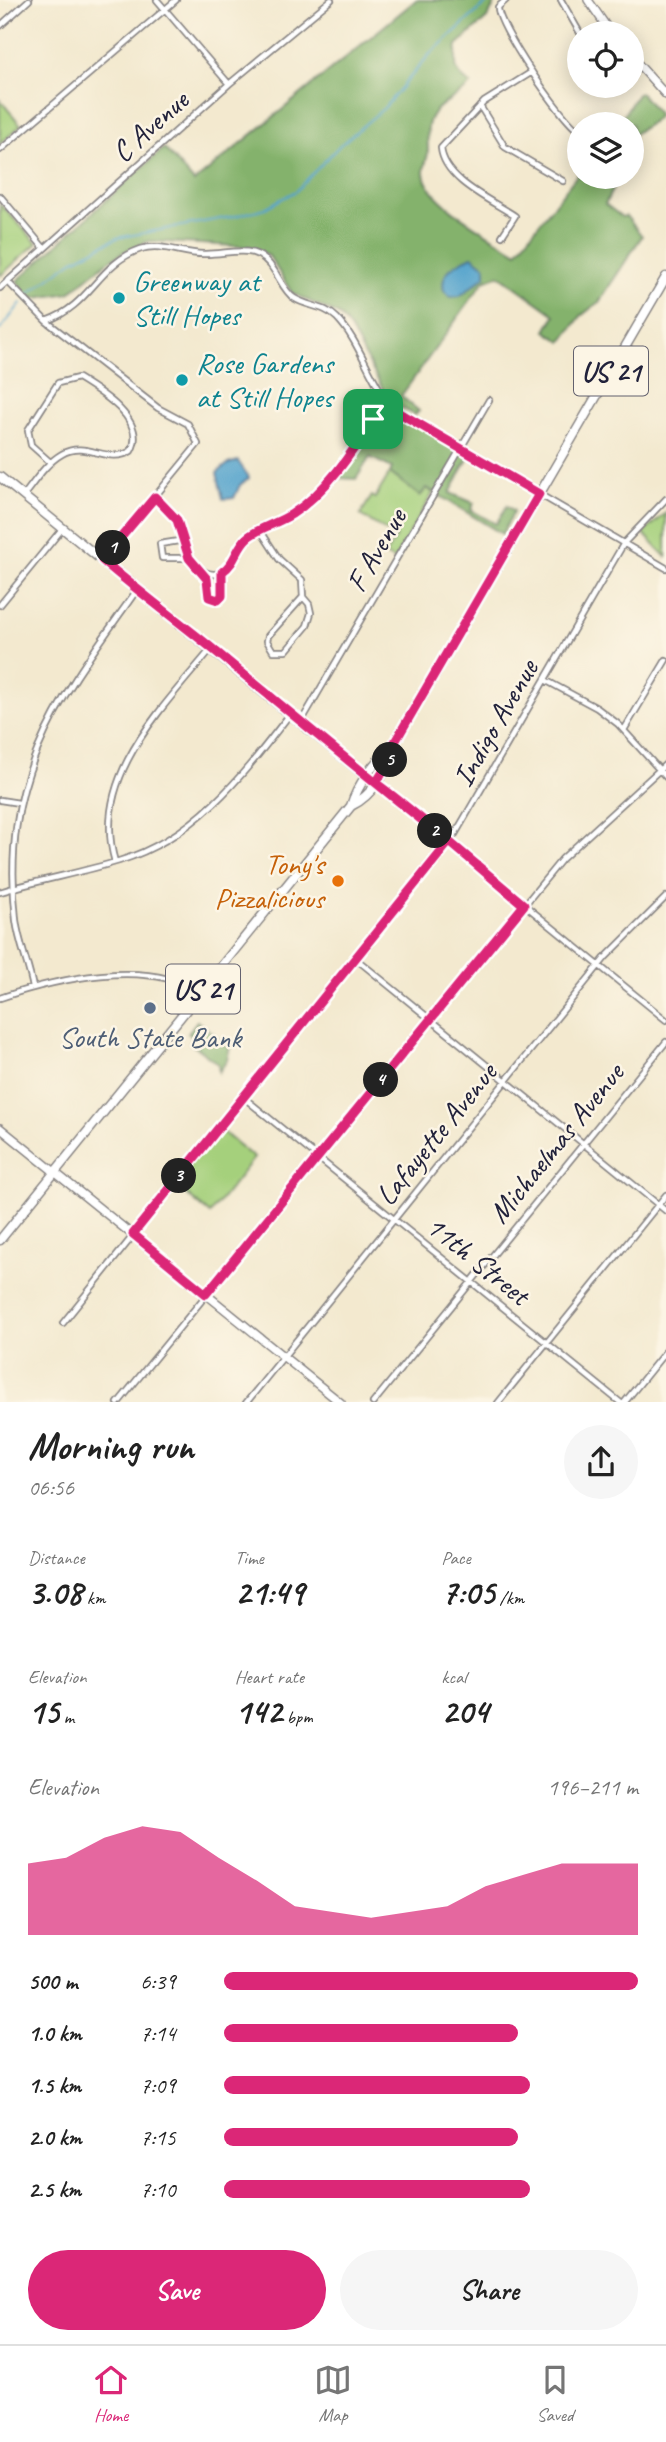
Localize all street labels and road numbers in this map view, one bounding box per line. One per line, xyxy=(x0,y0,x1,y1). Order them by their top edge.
street label: C Avenue xyxy=(104,80,198,170)
road number: US 21 xyxy=(574,346,648,396)
street label: F Avenue xyxy=(337,500,416,598)
street label: Indigo Avenue xyxy=(444,651,548,793)
road number: US 21 xyxy=(166,964,240,1014)
street label: Lafayette Avenue xyxy=(367,1053,506,1213)
street label: Michaelmas Avenue xyxy=(480,1053,634,1231)
street label: 11th Street xyxy=(418,1207,540,1315)

